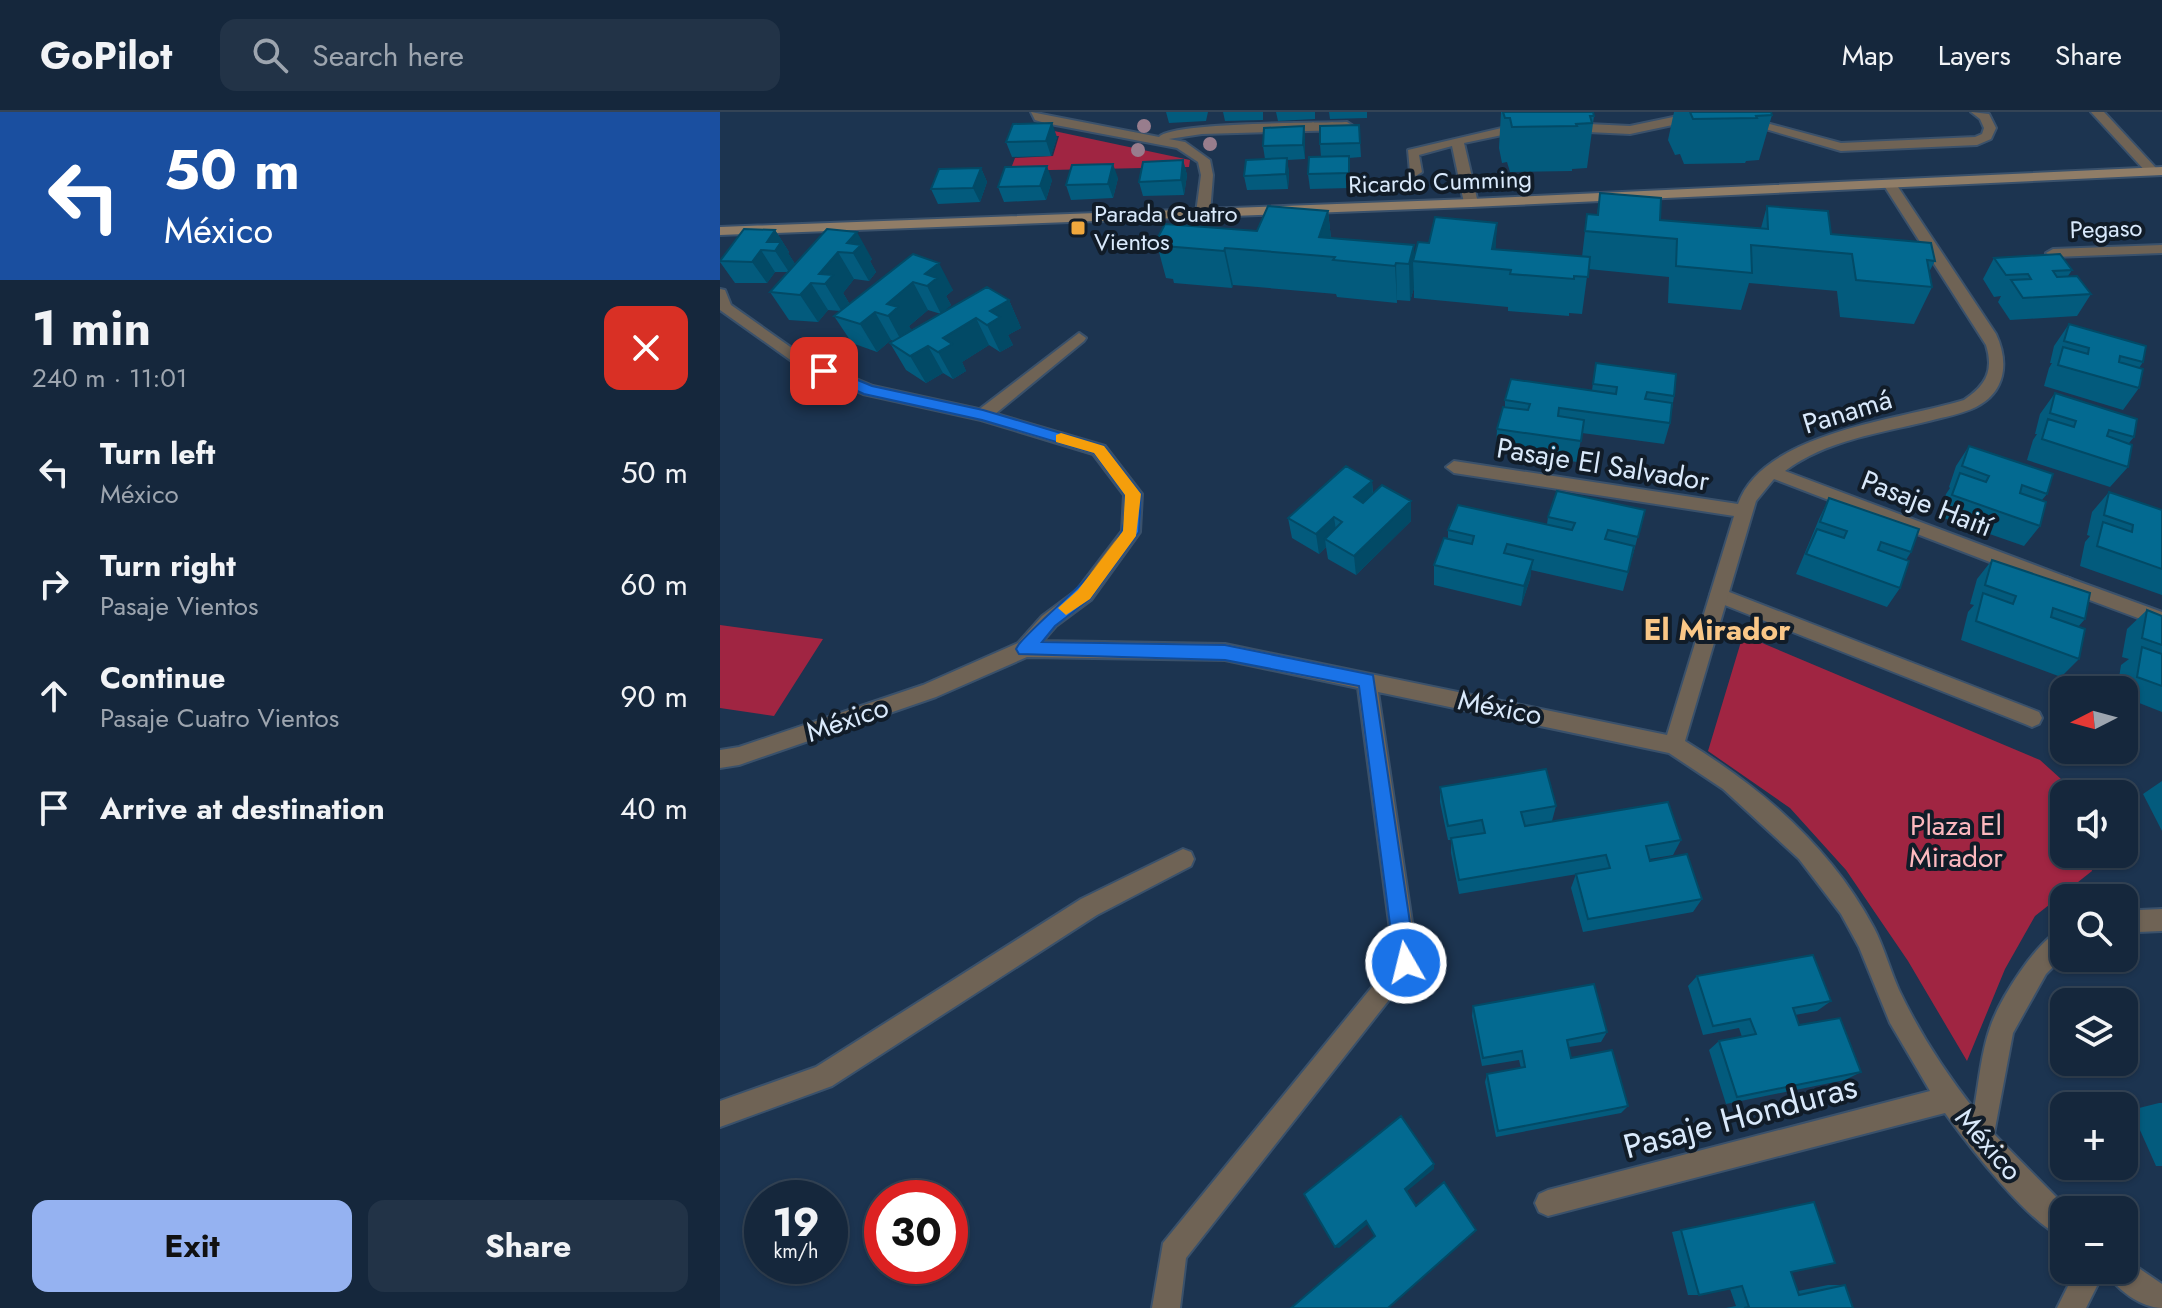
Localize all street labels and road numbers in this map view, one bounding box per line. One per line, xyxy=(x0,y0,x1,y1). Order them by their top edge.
street label: Ricardo Cumming xyxy=(1347,161,1532,202)
street label: Pegaso xyxy=(2069,210,2143,247)
street label: Panamá xyxy=(1797,378,1897,444)
street label: Pasaje El Salvador xyxy=(1494,427,1713,502)
street label: Pasaje Haití xyxy=(1855,460,2000,548)
street label: México xyxy=(1454,679,1545,736)
street label: México xyxy=(800,686,894,753)
street label: Pasaje Honduras xyxy=(1618,1062,1862,1171)
street label: México xyxy=(1945,1099,2032,1190)

